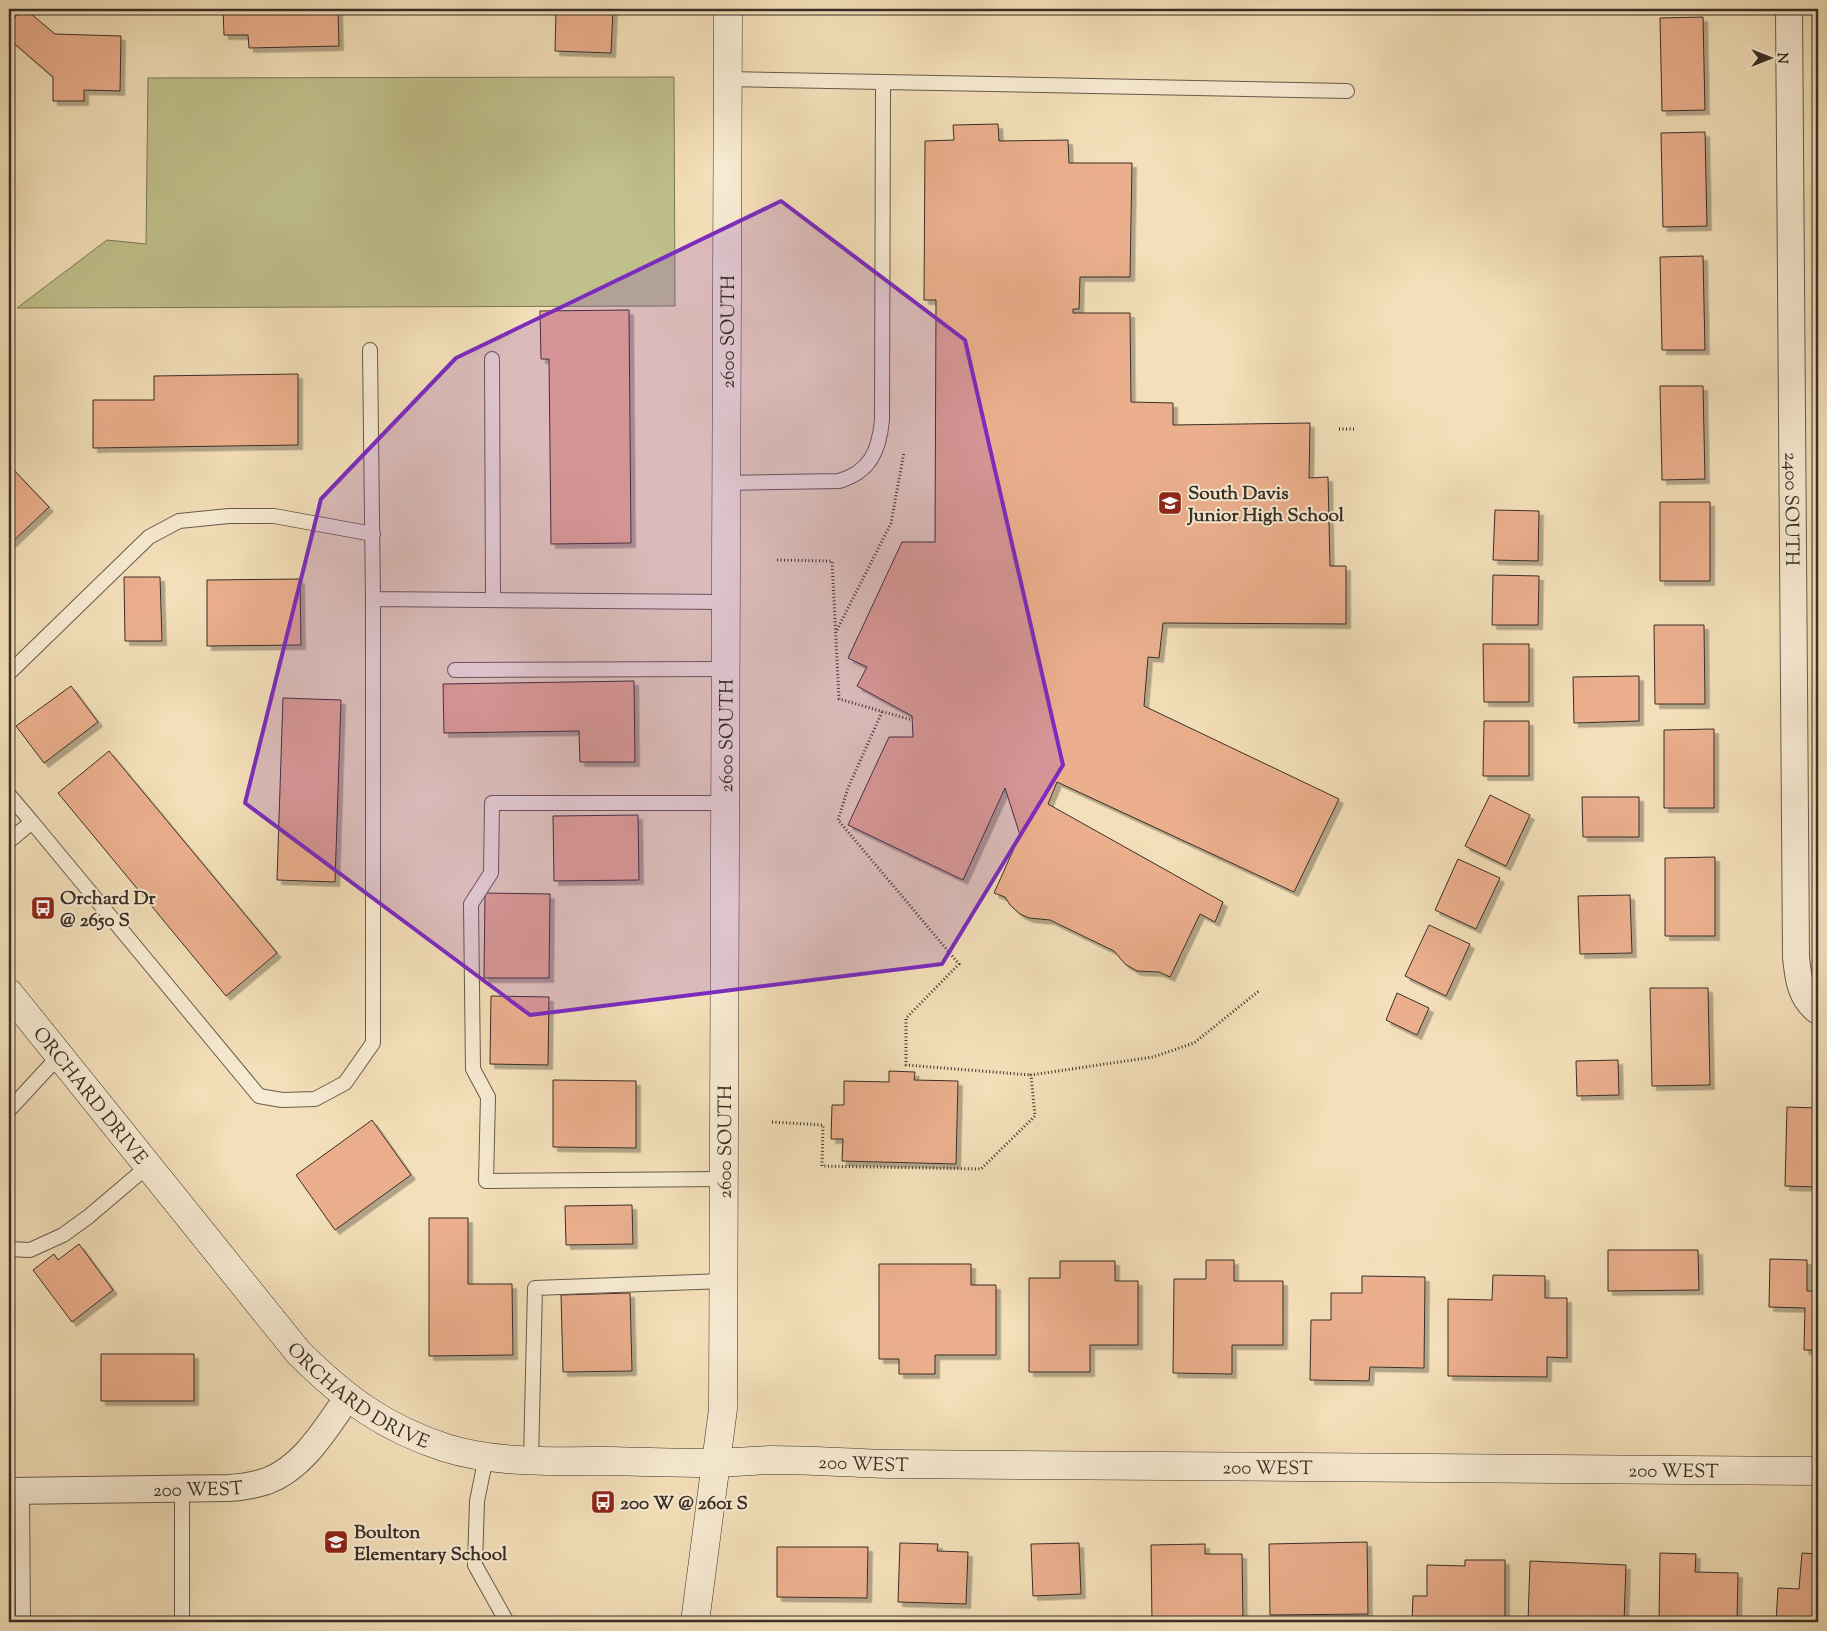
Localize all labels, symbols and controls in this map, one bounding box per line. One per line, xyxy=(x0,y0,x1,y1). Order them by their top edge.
north arrow xyxy=(1744,32,1794,82)
text: N xyxy=(1771,52,1791,64)
street label: 2600 SOUTH xyxy=(716,275,743,389)
street label: 2400 SOUTH xyxy=(1776,452,1804,566)
place label: South Davis Junior High School xyxy=(1186,481,1345,530)
school or university icon: South Davis Junior High School xyxy=(1157,490,1183,516)
street label: 2600 SOUTH xyxy=(714,679,742,793)
place label: Orchard Dr @ 2650 S xyxy=(60,886,156,935)
bus stop icon: Orchard Dr @ 2650 S xyxy=(30,895,56,921)
street label: ORCHARD DRIVE xyxy=(25,1022,153,1172)
street label: 2600 SOUTH xyxy=(713,1085,740,1199)
street label: ORCHARD DRIVE xyxy=(279,1338,433,1457)
street label: 200 WEST xyxy=(818,1450,909,1480)
street label: 200 WEST xyxy=(1222,1455,1313,1483)
street label: 200 WEST xyxy=(1628,1459,1719,1486)
street label: 200 WEST xyxy=(153,1476,245,1505)
bus stop icon: 200 W @ 2601 S xyxy=(590,1489,616,1515)
place label: 200 W @ 2601 S xyxy=(620,1491,748,1518)
place label: Boulton Elementary School xyxy=(354,1520,508,1569)
school or university icon: Boulton Elementary School xyxy=(323,1529,349,1555)

